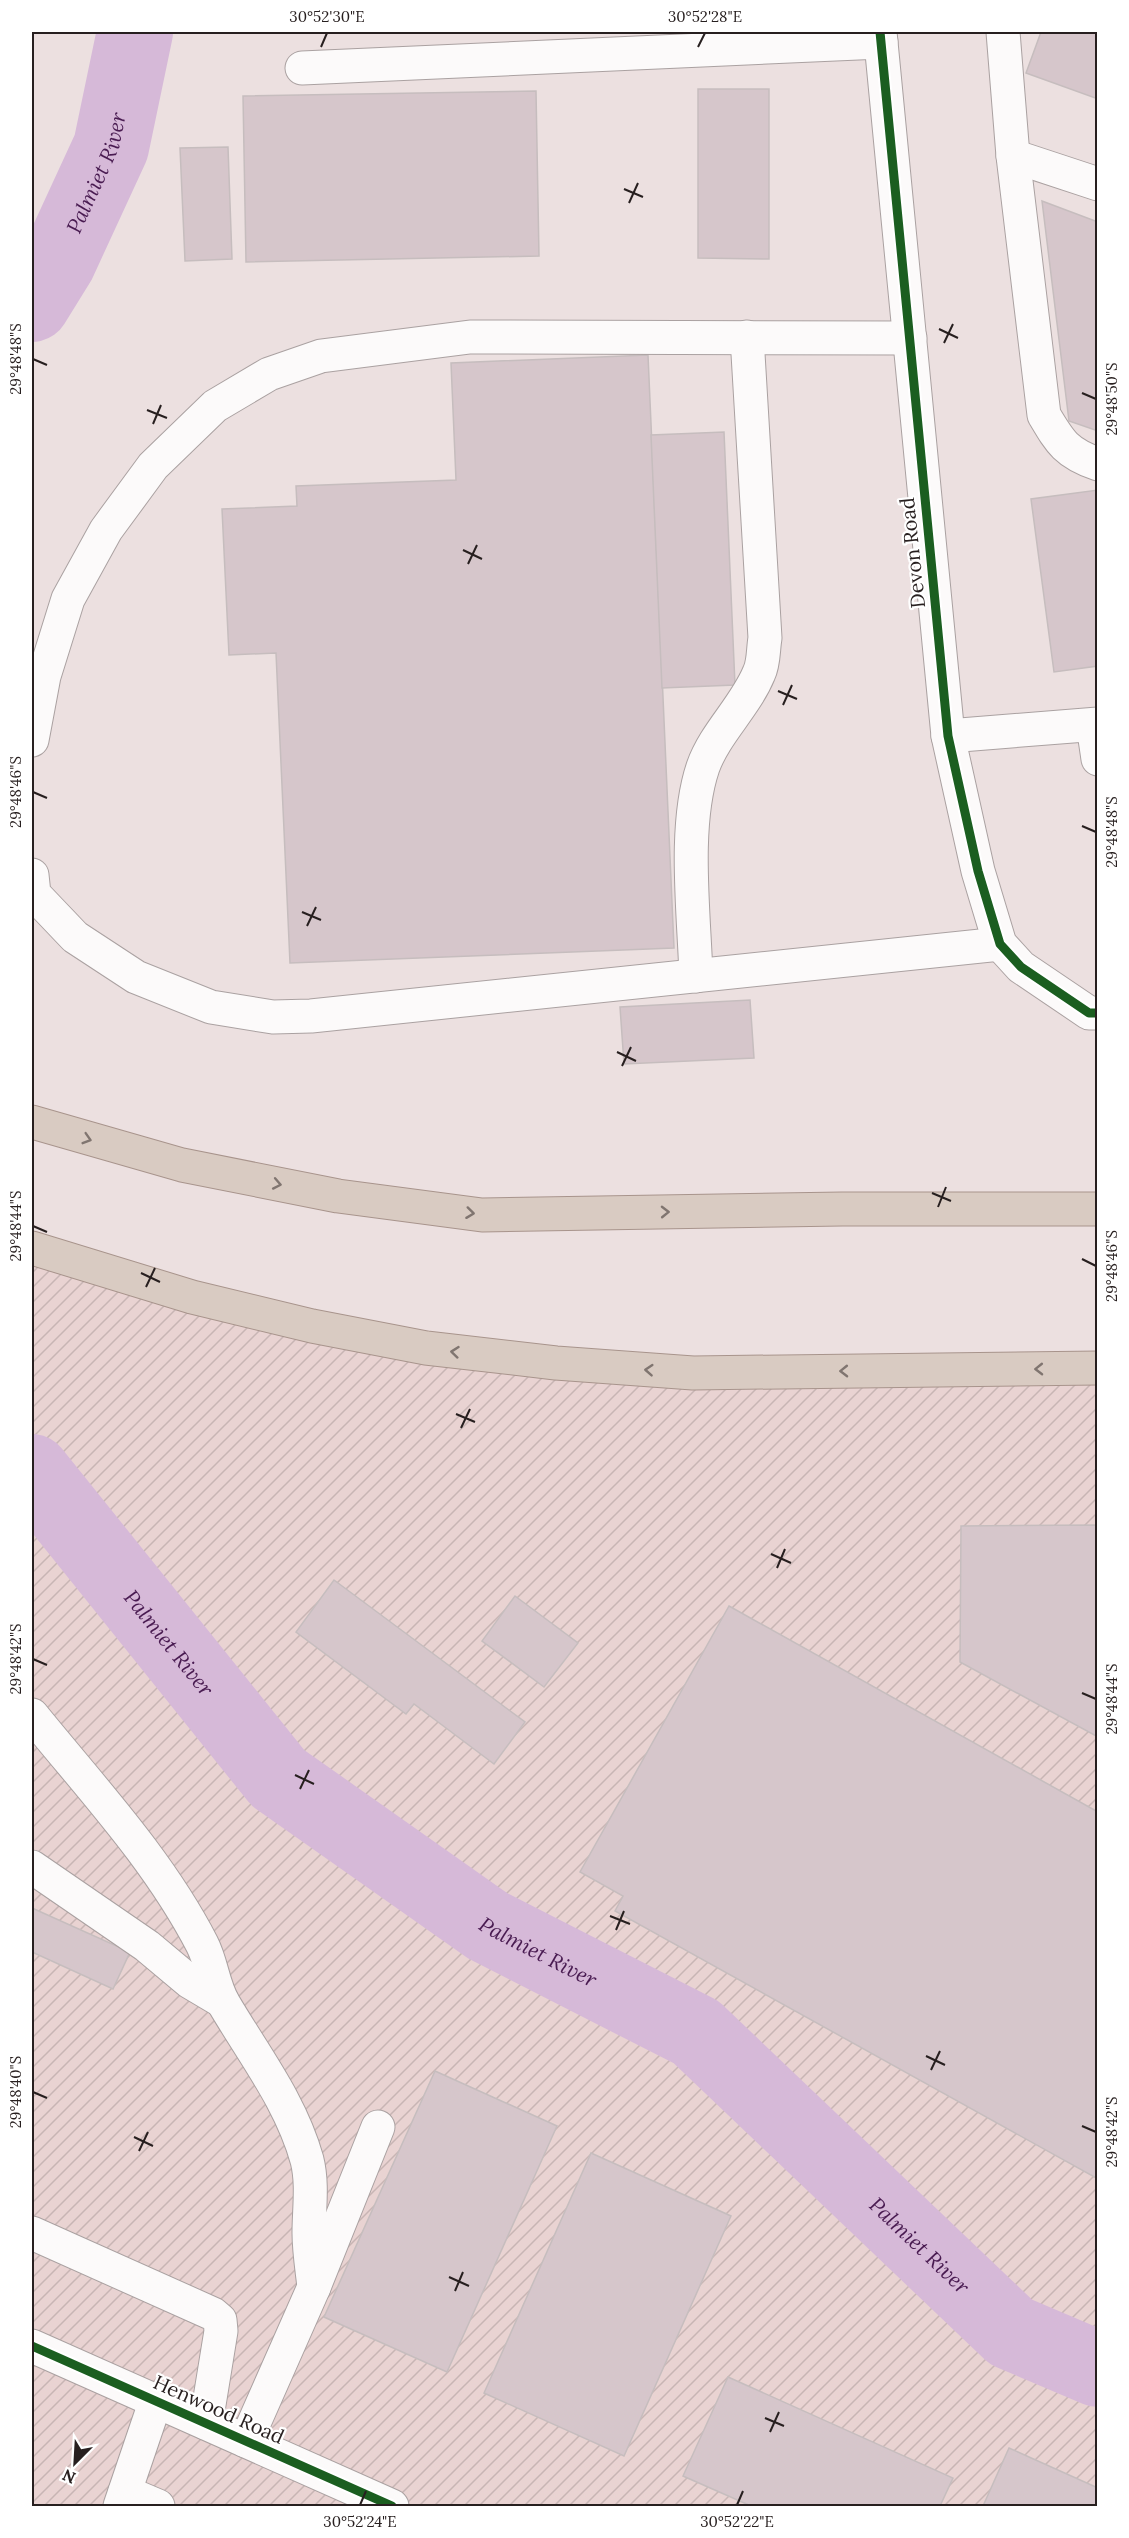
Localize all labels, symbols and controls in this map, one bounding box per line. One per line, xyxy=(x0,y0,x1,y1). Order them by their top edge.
text: 30°52'30"E xyxy=(289,7,365,26)
text: 30°52'28"E xyxy=(668,7,742,26)
water label: Palmiet River xyxy=(60,109,132,237)
text: 29°48'48"S xyxy=(6,323,25,395)
text: 29°48'50"S xyxy=(1102,362,1121,436)
street label: Devon Road xyxy=(894,496,930,610)
text: 29°48'46"S xyxy=(6,756,25,828)
text: 29°48'48"S xyxy=(1102,796,1121,868)
one-way arrow xyxy=(81,1132,92,1144)
one-way arrow xyxy=(272,1177,282,1190)
text: 29°48'44"S xyxy=(6,1190,25,1262)
one-way arrow xyxy=(660,1206,669,1218)
one-way arrow xyxy=(465,1207,474,1219)
text: 29°48'46"S xyxy=(1102,1230,1121,1302)
one-way arrow xyxy=(450,1346,460,1358)
one-way arrow xyxy=(645,1363,654,1376)
one-way arrow xyxy=(1035,1363,1044,1375)
one-way arrow xyxy=(840,1365,849,1377)
water label: Palmiet River xyxy=(118,1584,220,1702)
text: 29°48'42"S xyxy=(6,1623,25,1695)
text: 29°48'44"S xyxy=(1102,1663,1121,1735)
water label: Palmiet River xyxy=(474,1910,602,1993)
text: 29°48'40"S xyxy=(6,2056,25,2128)
text: 29°48'42"S xyxy=(1102,2096,1121,2168)
water label: Palmiet River xyxy=(864,2191,976,2300)
street label: Henwood Road xyxy=(150,2369,288,2449)
north arrow xyxy=(45,2433,105,2493)
text: N xyxy=(59,2465,79,2488)
text: 30°52'24"E xyxy=(323,2512,397,2531)
text: 30°52'22"E xyxy=(700,2512,774,2531)

